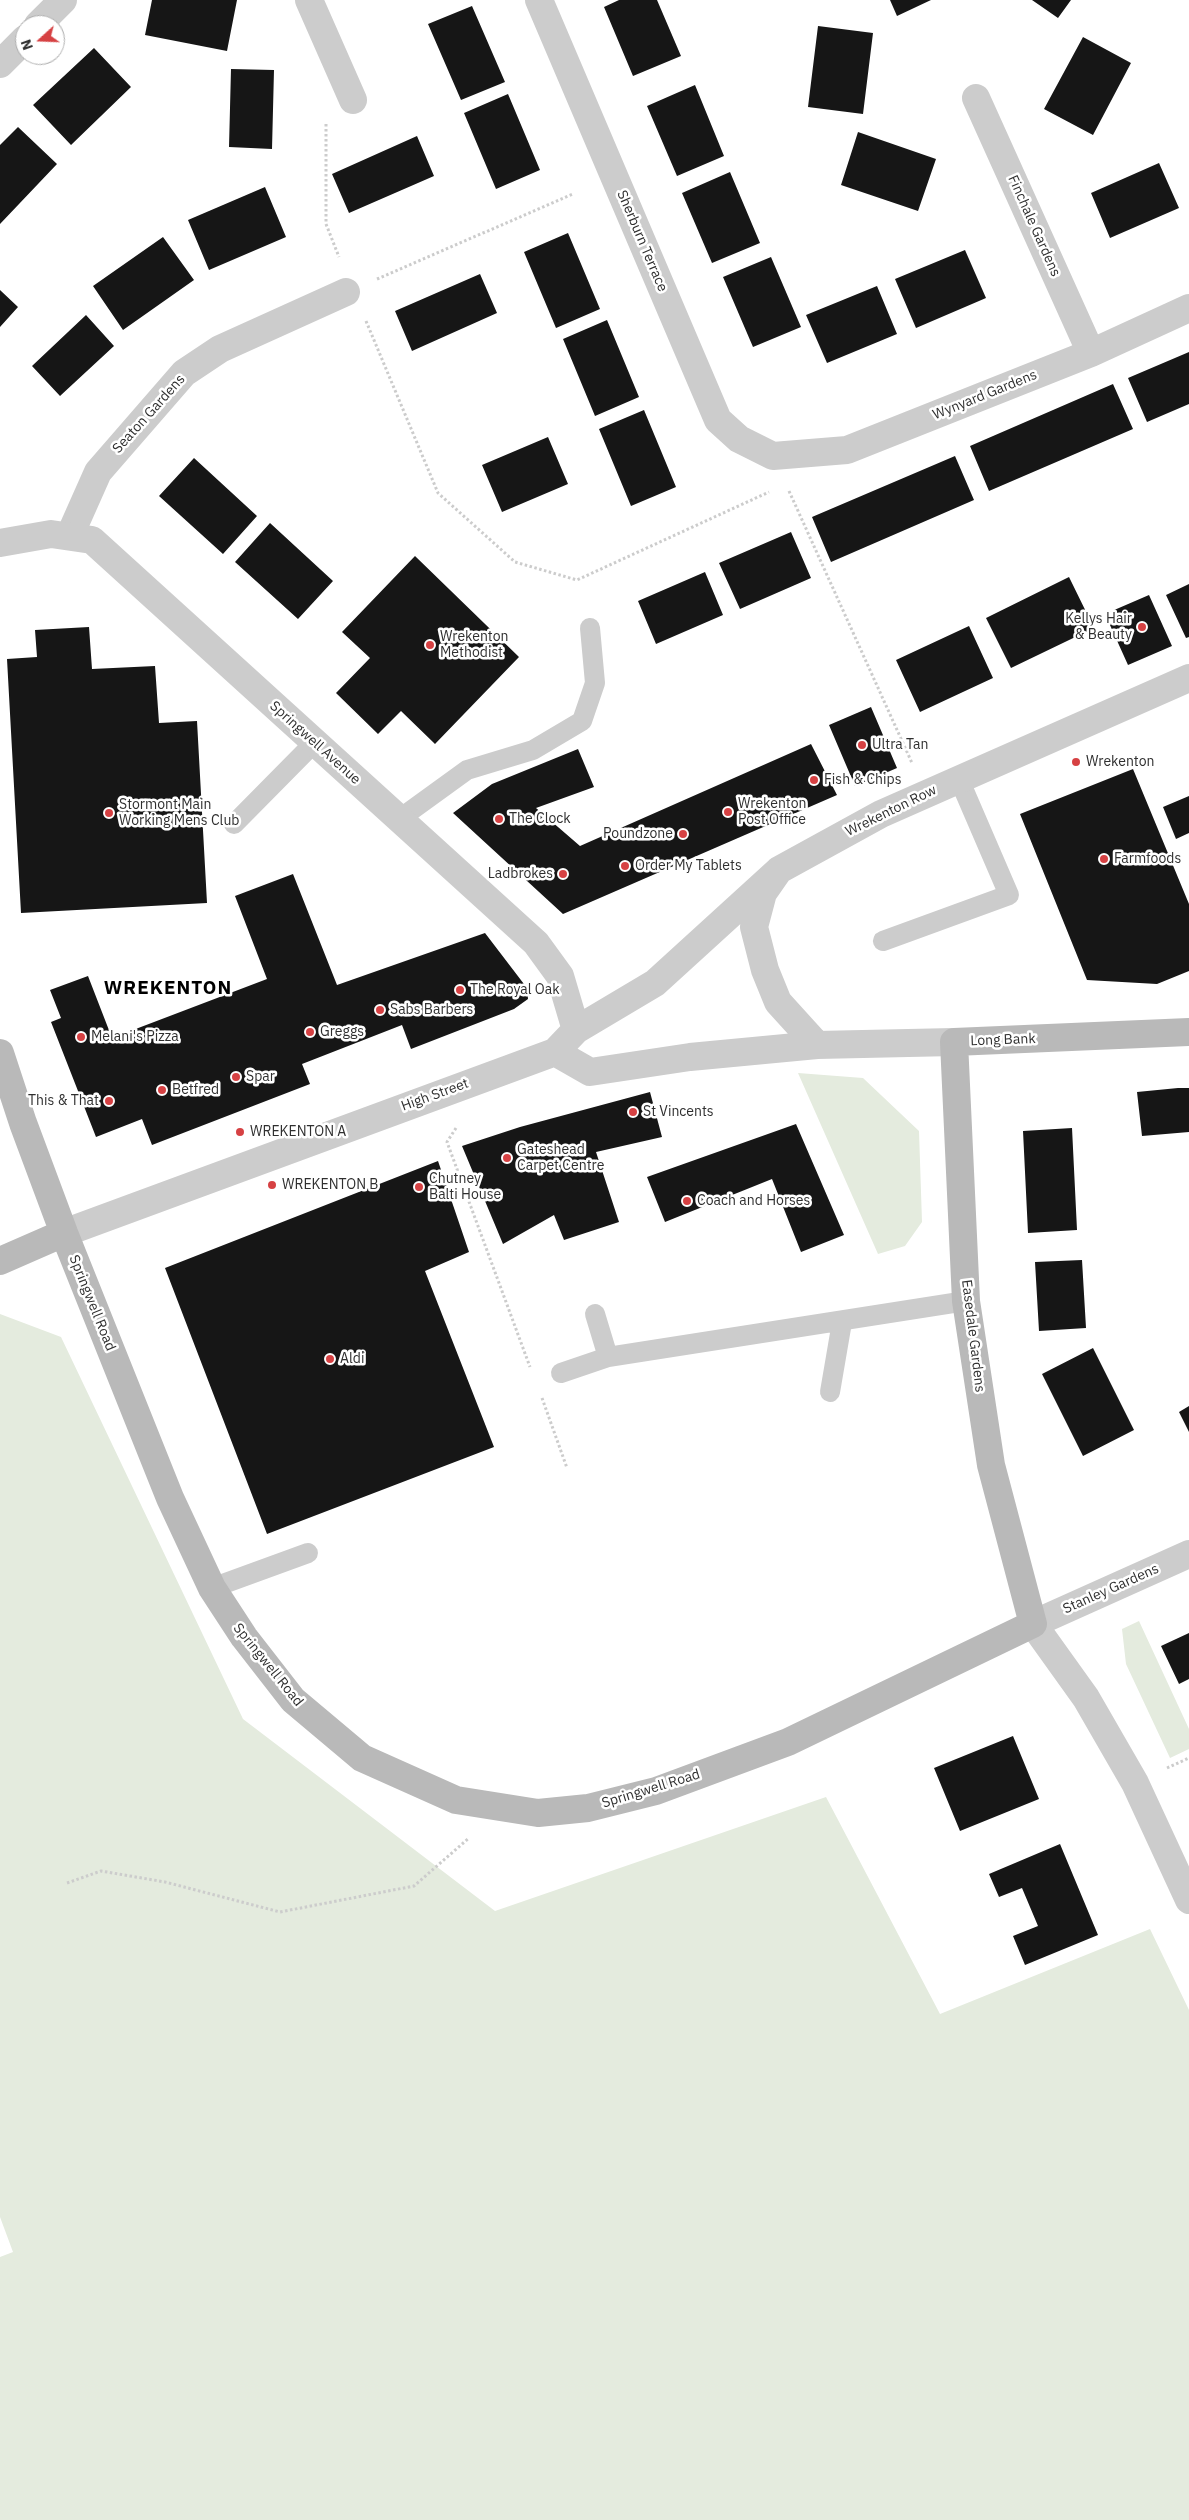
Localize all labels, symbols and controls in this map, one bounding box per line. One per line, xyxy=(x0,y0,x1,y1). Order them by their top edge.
north arrow xyxy=(15,15,65,65)
text: N xyxy=(17,37,37,53)
street label: Finchale Gardens xyxy=(1004,173,1064,279)
street label: Sherburn Terrace xyxy=(613,188,671,294)
street label: Wynyard Gardens xyxy=(930,366,1040,424)
street label: Seaton Gardens xyxy=(109,371,189,457)
place label: Kellys Hair & Beauty xyxy=(1065,611,1132,644)
marker: Kellys Hair & Beauty xyxy=(1136,621,1148,633)
place label: Wrekenton Methodist xyxy=(440,629,509,662)
marker: Wrekenton Methodist xyxy=(424,639,436,651)
street label: Springwell Avenue xyxy=(266,698,364,788)
place label: Ultra Tan xyxy=(872,737,928,753)
marker: Ultra Tan xyxy=(856,739,868,751)
place label: Wrekenton xyxy=(1086,754,1155,770)
marker: Wrekenton xyxy=(1070,756,1082,768)
place label: Fish & Chips xyxy=(824,772,902,788)
marker: Fish & Chips xyxy=(808,774,820,786)
street label: Wrekenton Row xyxy=(843,782,939,840)
place label: Wrekenton Post Office xyxy=(738,796,807,829)
place label: Stormont Main Working Mens Club xyxy=(119,797,239,830)
marker: Wrekenton Post Office xyxy=(722,806,734,818)
marker: Stormont Main Working Mens Club xyxy=(103,807,115,819)
place label: The Clock xyxy=(509,811,571,827)
marker: The Clock xyxy=(493,813,505,825)
place label: Poundzone xyxy=(603,826,673,842)
marker: Poundzone xyxy=(677,828,689,840)
place label: Farmfoods xyxy=(1114,851,1181,867)
marker: Farmfoods xyxy=(1098,853,1110,865)
place label: Order My Tablets xyxy=(635,858,742,874)
marker: Order My Tablets xyxy=(619,860,631,872)
place label: Ladbrokes xyxy=(488,866,553,882)
marker: Ladbrokes xyxy=(557,868,569,880)
district label: WREKENTON xyxy=(103,978,233,1000)
place label: The Royal Oak xyxy=(470,982,560,998)
marker: The Royal Oak xyxy=(454,984,466,996)
place label: Sabs Barbers xyxy=(390,1002,473,1018)
marker: Sabs Barbers xyxy=(374,1004,386,1016)
place label: Greggs xyxy=(320,1024,364,1040)
marker: Greggs xyxy=(304,1026,316,1038)
place label: Melani's Pizza xyxy=(91,1029,179,1045)
street label: Long Bank xyxy=(970,1030,1036,1050)
marker: Melani's Pizza xyxy=(75,1031,87,1043)
place label: Spar xyxy=(246,1069,275,1085)
marker: Spar xyxy=(230,1071,242,1083)
street label: High Street xyxy=(399,1075,471,1115)
place label: Betfred xyxy=(172,1082,219,1098)
marker: Betfred xyxy=(156,1084,168,1096)
place label: This & That xyxy=(28,1093,99,1109)
marker: This & That xyxy=(103,1095,115,1107)
place label: St Vincents xyxy=(643,1104,714,1120)
marker: St Vincents xyxy=(627,1106,639,1118)
place label: WREKENTON A xyxy=(250,1124,346,1140)
marker: WREKENTON A xyxy=(234,1126,246,1138)
place label: Gateshead Carpet Centre xyxy=(517,1142,604,1174)
marker: Gateshead Carpet Centre xyxy=(501,1152,513,1164)
place label: Chutney Balti House xyxy=(429,1171,501,1204)
place label: WREKENTON B xyxy=(282,1177,379,1193)
marker: WREKENTON B xyxy=(266,1179,278,1191)
marker: Chutney Balti House xyxy=(413,1181,425,1193)
place label: Coach and Horses xyxy=(697,1193,810,1209)
marker: Coach and Horses xyxy=(681,1195,693,1207)
street label: Springwell Road xyxy=(65,1253,119,1353)
street label: Easedale Gardens xyxy=(958,1279,988,1393)
place label: Aldi xyxy=(340,1351,364,1367)
marker: Aldi xyxy=(324,1353,336,1365)
street label: Stanley Gardens xyxy=(1061,1560,1161,1618)
street label: Springwell Road xyxy=(229,1620,307,1710)
street label: Springwell Road xyxy=(600,1766,702,1812)

